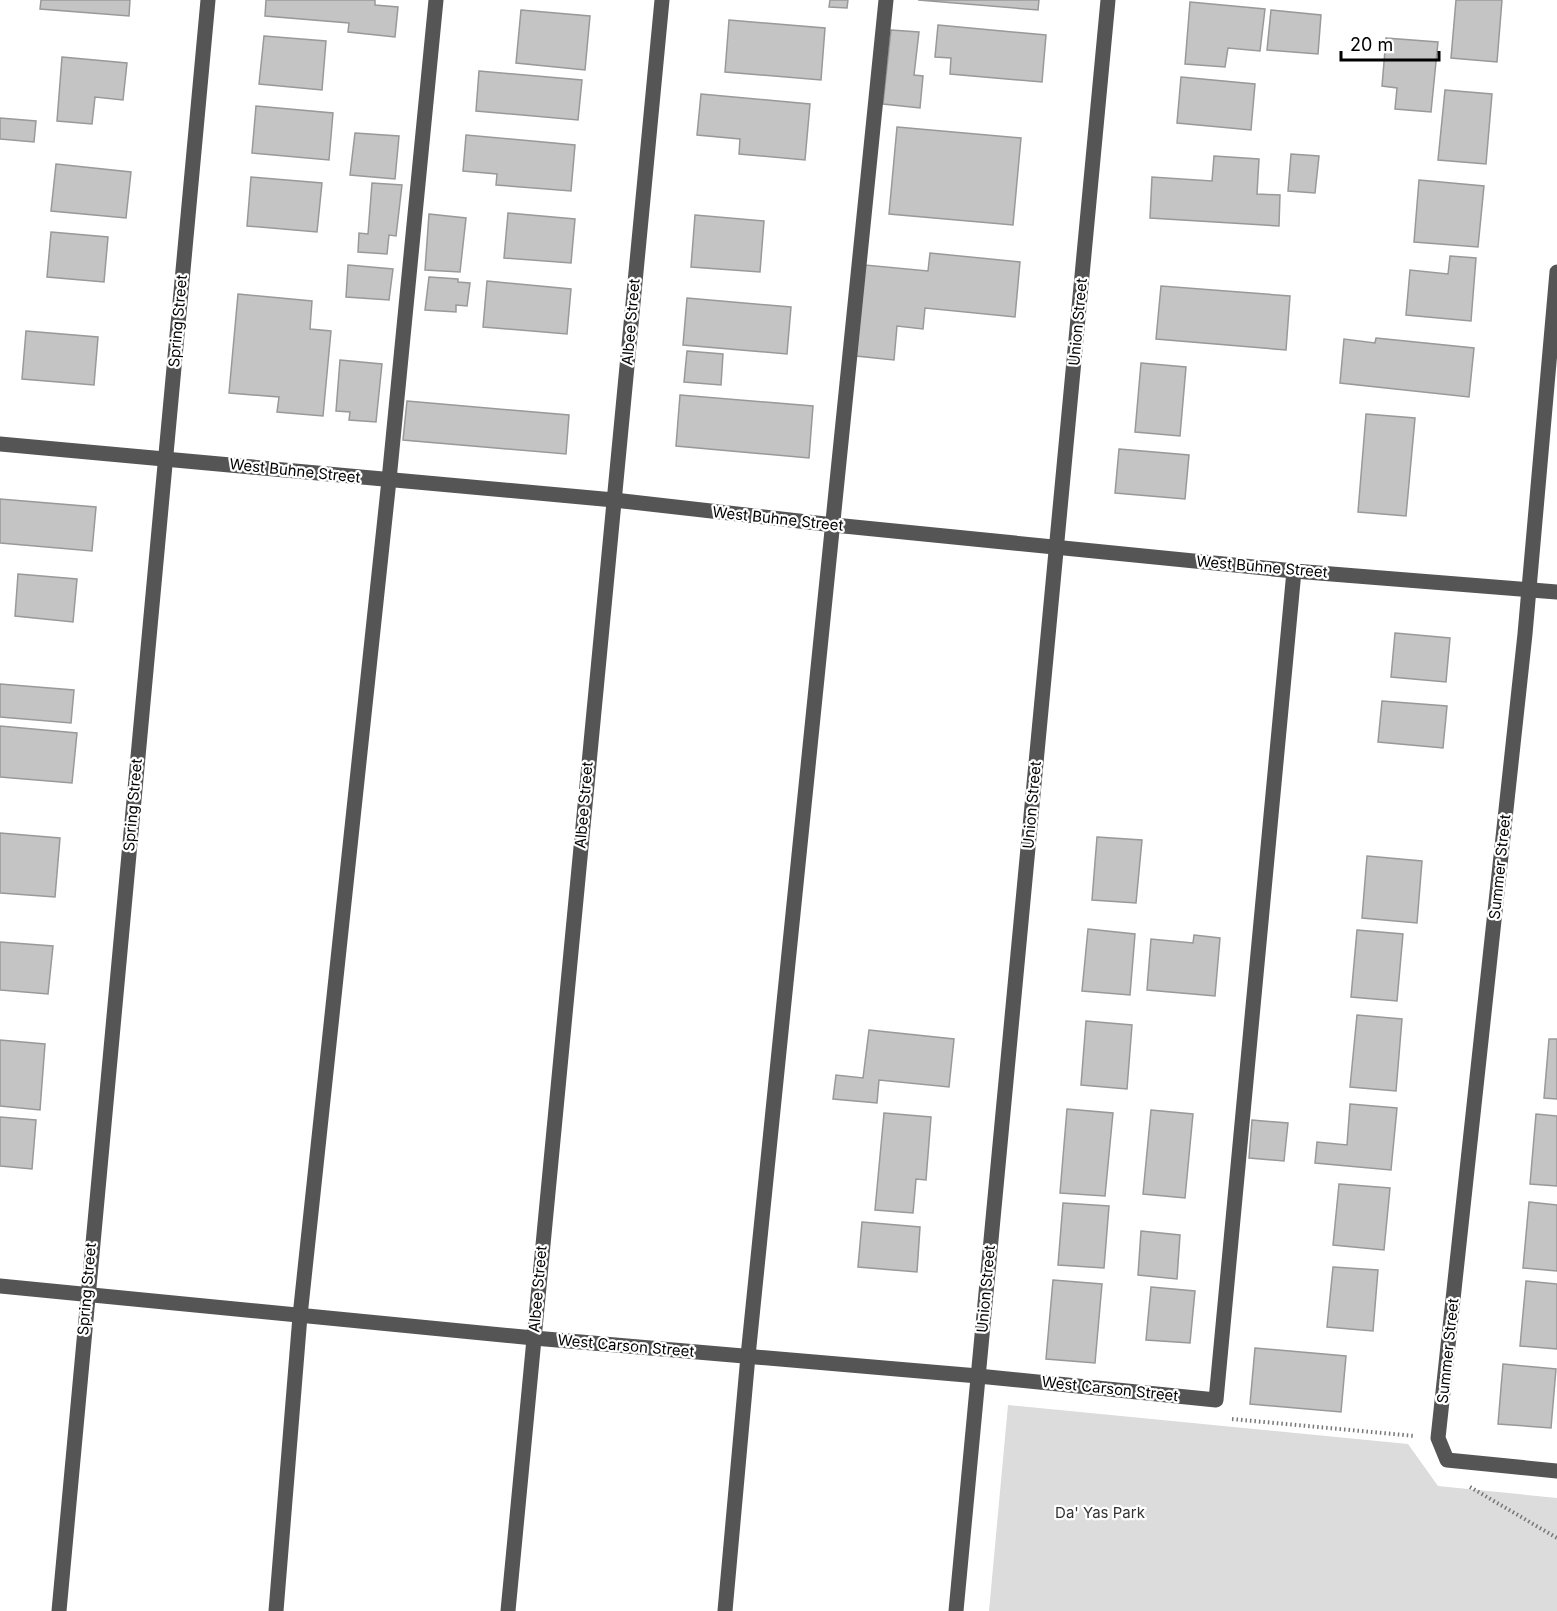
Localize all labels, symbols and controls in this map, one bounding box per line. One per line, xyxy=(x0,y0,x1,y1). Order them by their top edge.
scale bar xyxy=(1341,24,1438,62)
text: 20 m xyxy=(1350,34,1393,55)
street label: Spring Street xyxy=(164,274,191,368)
street label: Union Street xyxy=(1064,277,1091,367)
street label: Albee Street xyxy=(617,278,644,366)
street label: West Buhne Street xyxy=(229,454,362,487)
street label: West Buhne Street xyxy=(712,502,845,535)
street label: West Buhne Street xyxy=(1196,551,1328,582)
street label: Spring Street xyxy=(119,758,146,852)
street label: Union Street xyxy=(1018,760,1045,850)
street label: Albee Street xyxy=(570,761,597,849)
street label: Summer Street xyxy=(1485,813,1514,921)
street label: Spring Street xyxy=(73,1242,100,1336)
street label: Union Street xyxy=(972,1244,999,1334)
street label: Albee Street xyxy=(524,1245,551,1333)
street label: Summer Street xyxy=(1433,1297,1462,1405)
street label: West Carson Street xyxy=(557,1330,695,1361)
street label: West Carson Street xyxy=(1041,1372,1179,1405)
park label: Da' Yas Park xyxy=(1055,1503,1146,1522)

